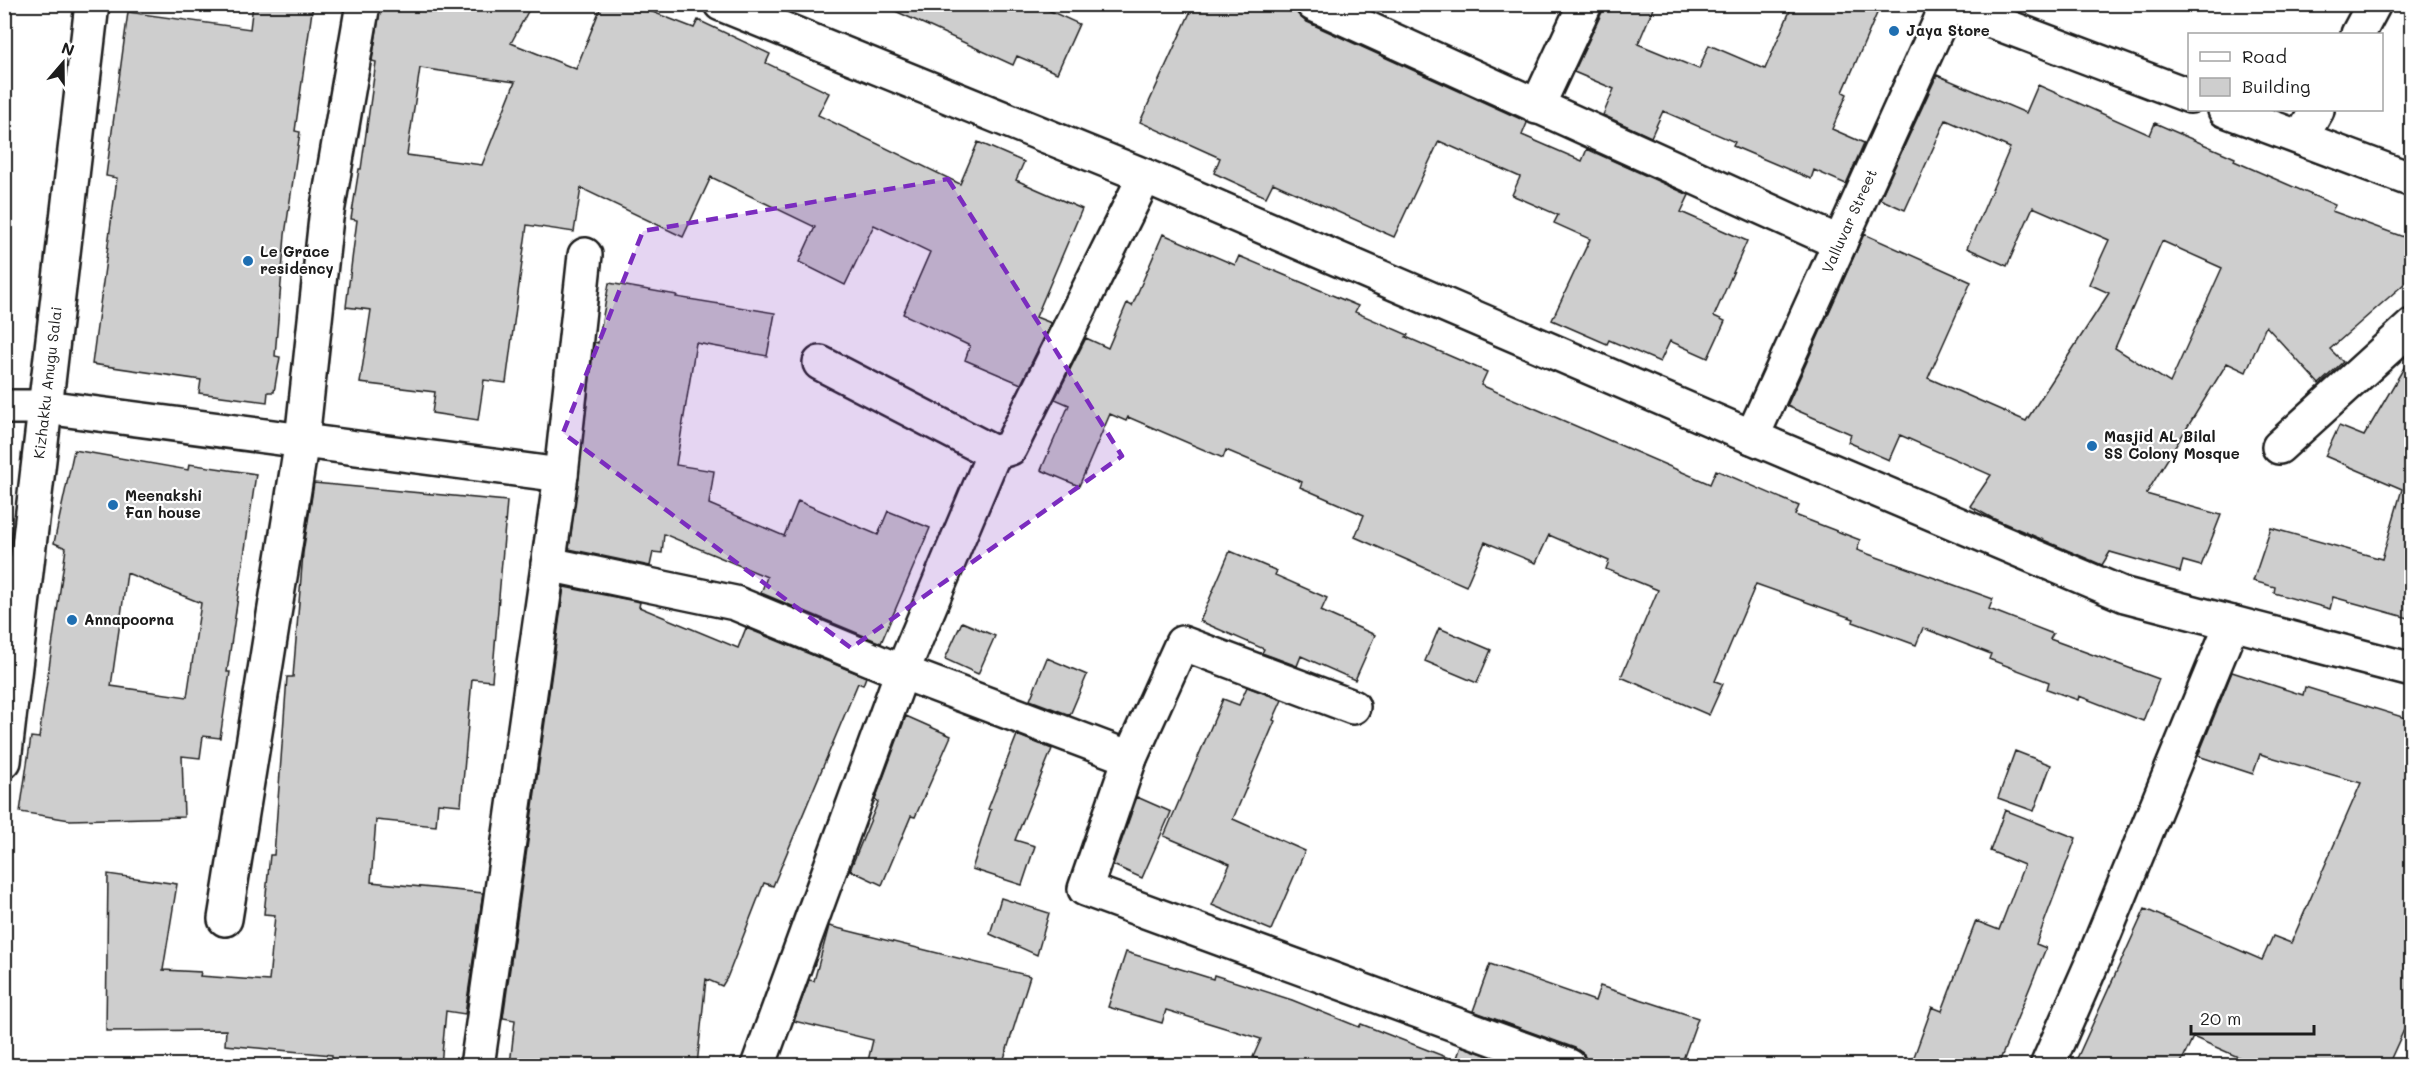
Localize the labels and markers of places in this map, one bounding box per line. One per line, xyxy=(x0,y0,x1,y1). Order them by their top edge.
place label: Jaya Store xyxy=(1906,20,1990,40)
marker: Jaya Store xyxy=(1887,24,1901,38)
place label: Le Grace residency xyxy=(260,241,334,278)
marker: Le Grace residency xyxy=(241,254,255,268)
place label: Masjid AL Bilal SS Colony Mosque xyxy=(2104,426,2240,463)
marker: Masjid AL Bilal SS Colony Mosque xyxy=(2085,439,2099,453)
place label: Meenakshi Fan house xyxy=(125,485,202,522)
marker: Meenakshi Fan house xyxy=(106,498,120,512)
place label: Annapoorna xyxy=(84,609,174,629)
marker: Annapoorna xyxy=(65,613,79,627)

